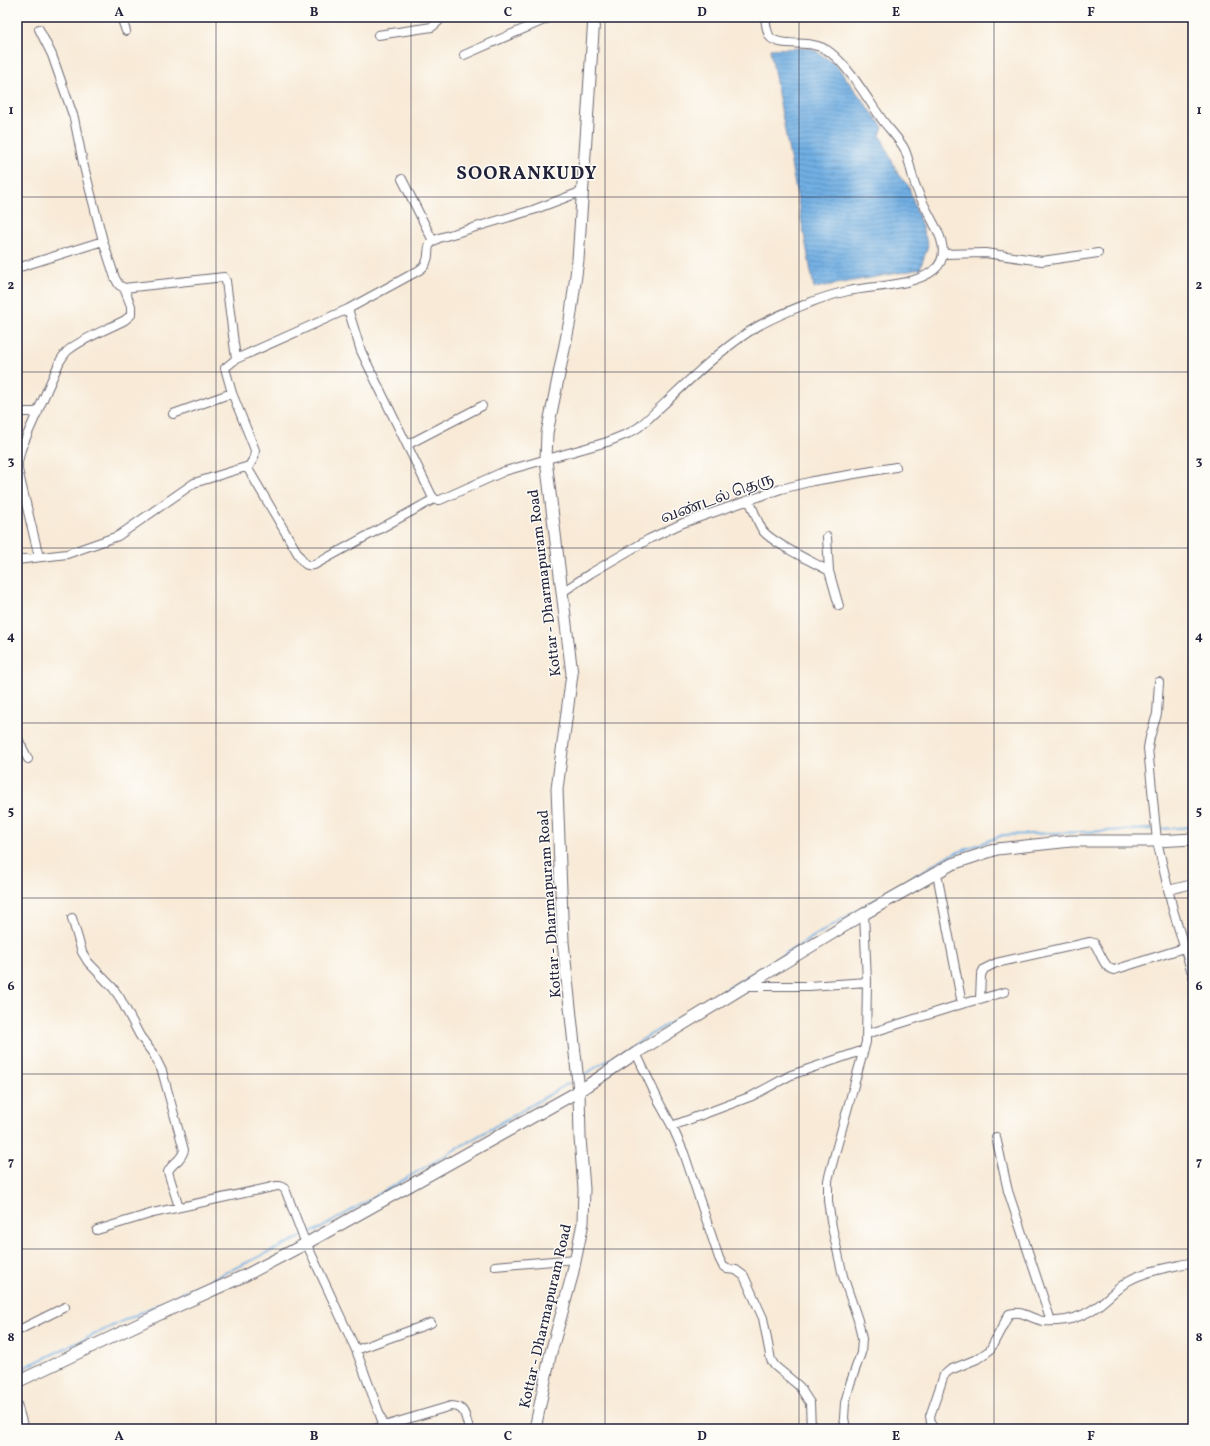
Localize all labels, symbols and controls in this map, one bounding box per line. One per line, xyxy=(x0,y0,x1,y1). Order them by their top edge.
text: A xyxy=(114,4,124,22)
text: B xyxy=(310,4,319,22)
text: C xyxy=(504,4,512,22)
text: D xyxy=(697,4,707,22)
text: E xyxy=(892,4,900,22)
text: F xyxy=(1087,4,1095,22)
text: 1 xyxy=(8,102,14,120)
text: 1 xyxy=(1196,102,1202,120)
district label: SOORANKUDY xyxy=(456,161,598,187)
text: 2 xyxy=(8,277,15,295)
text: 2 xyxy=(1196,277,1203,295)
text: 3 xyxy=(8,453,15,471)
text: 3 xyxy=(1196,453,1203,471)
street label: வண்டல் தெரு xyxy=(658,469,777,530)
street label: Kottar - Dharmapuram Road xyxy=(524,488,567,678)
text: 4 xyxy=(7,628,15,646)
text: 4 xyxy=(1195,628,1203,646)
text: 5 xyxy=(8,803,14,821)
text: 5 xyxy=(1196,803,1202,821)
street label: Kottar - Dharmapuram Road xyxy=(533,809,568,999)
text: 6 xyxy=(7,978,15,996)
text: 6 xyxy=(1195,978,1203,996)
text: 7 xyxy=(8,1154,14,1172)
text: 7 xyxy=(1196,1154,1202,1172)
street label: Kottar - Dharmapuram Road xyxy=(515,1222,578,1411)
text: 8 xyxy=(7,1329,15,1347)
text: 8 xyxy=(1195,1329,1203,1347)
text: A xyxy=(114,1428,124,1446)
text: B xyxy=(310,1428,319,1446)
text: C xyxy=(504,1428,512,1446)
text: D xyxy=(697,1428,707,1446)
text: E xyxy=(892,1428,900,1446)
text: F xyxy=(1087,1428,1095,1446)

